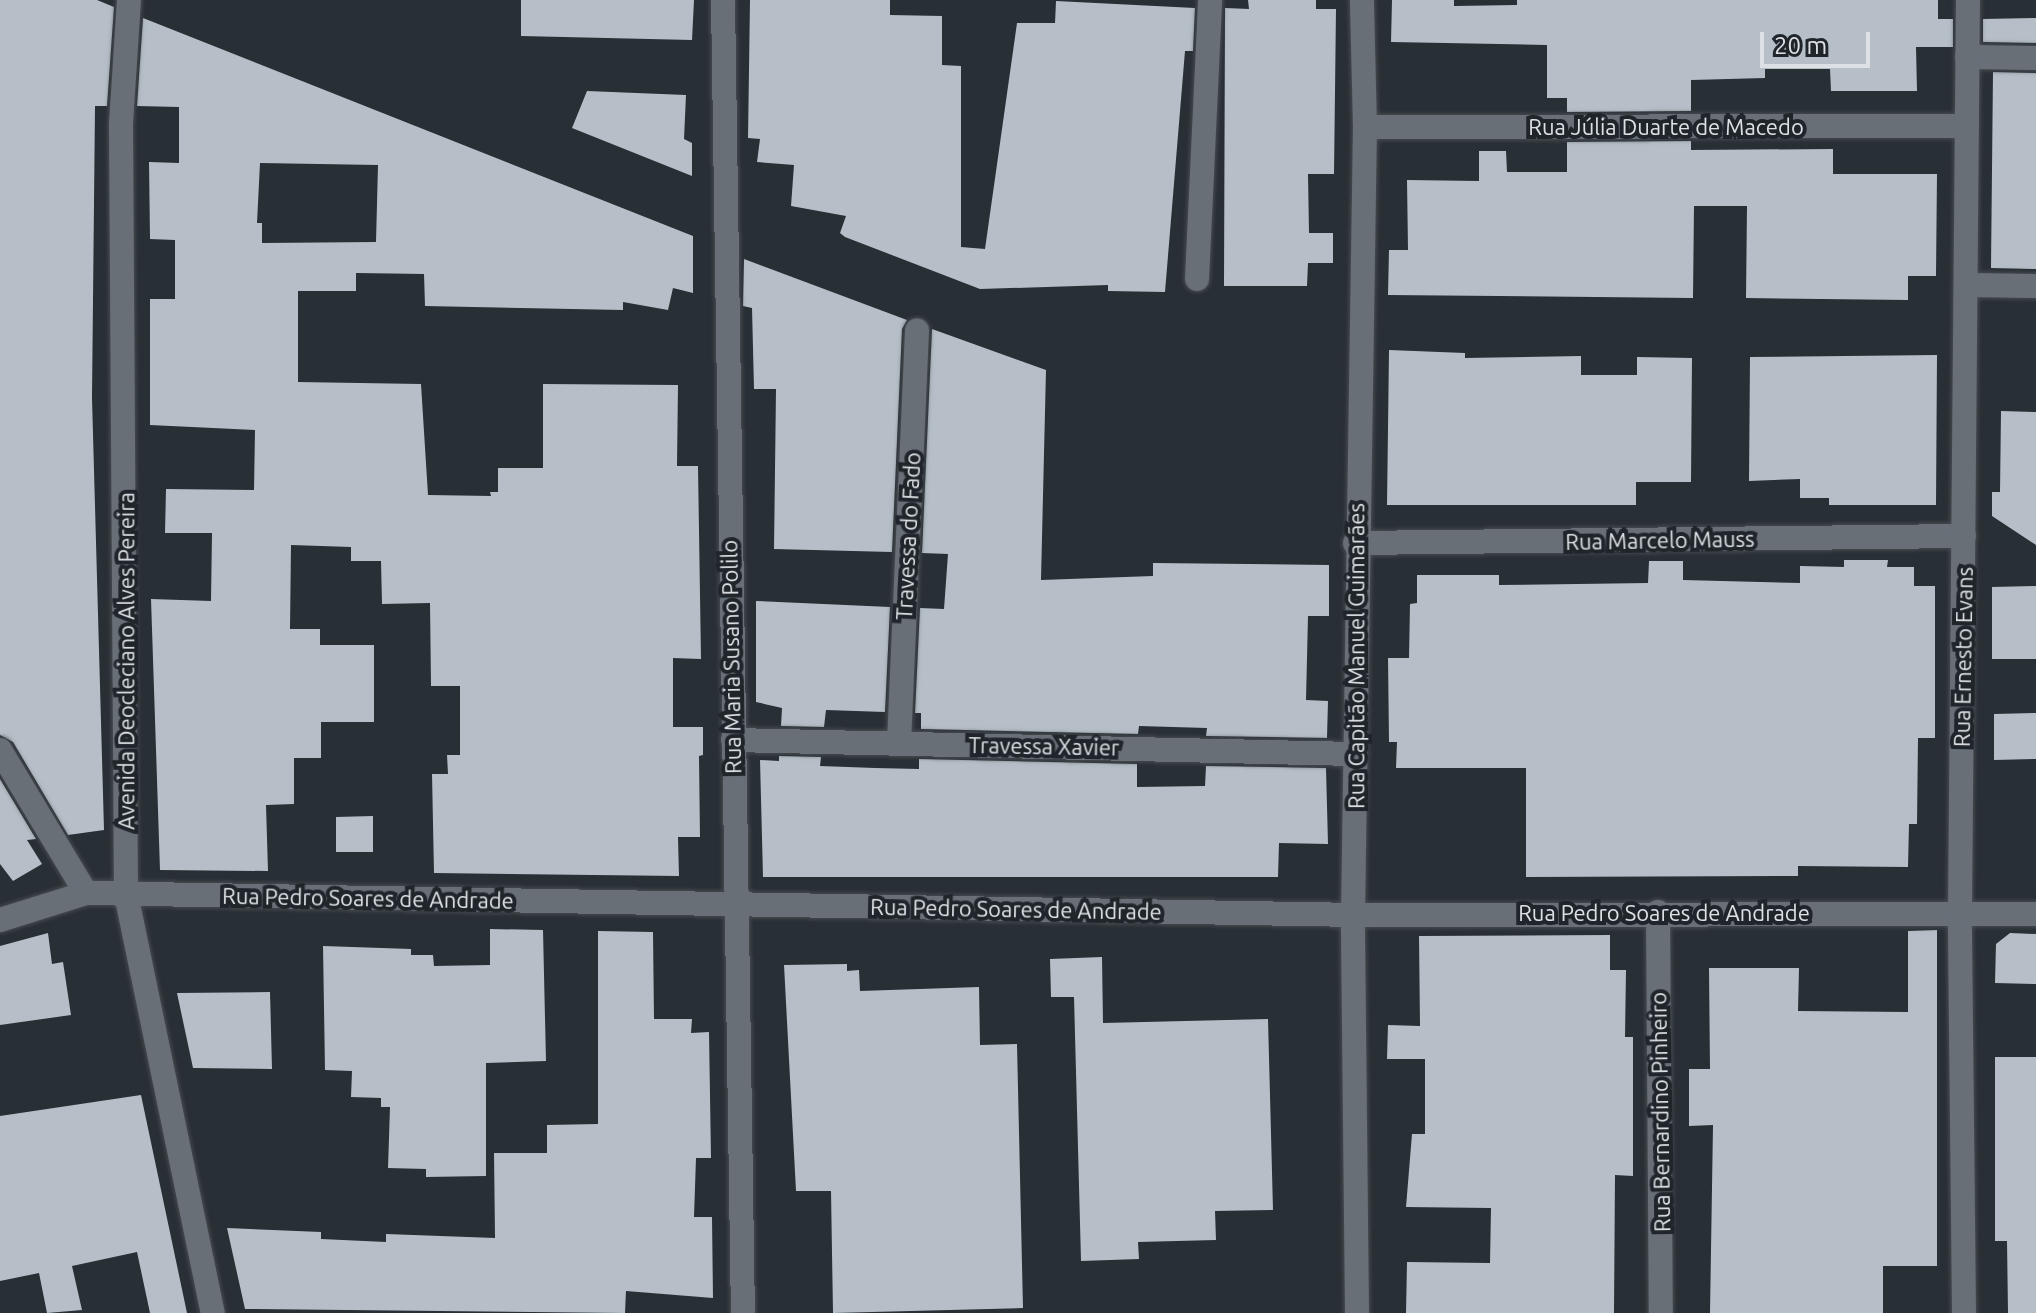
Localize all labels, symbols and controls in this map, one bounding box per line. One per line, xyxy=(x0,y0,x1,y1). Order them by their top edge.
scale bar xyxy=(1764,16,1874,66)
text: 20 m xyxy=(1774,32,1827,59)
street label: Rua Júlia Duarte de Macedo xyxy=(1528,114,1804,140)
street label: Travessa do Fado xyxy=(890,451,926,621)
street label: Avenida Deocleciano Alves Pereira xyxy=(113,492,139,830)
street label: Rua Capitão Manuel Guimarães xyxy=(1343,503,1369,809)
street label: Rua Marcelo Mauss xyxy=(1565,525,1755,555)
street label: Rua Maria Susano Polilo xyxy=(716,540,746,774)
street label: Rua Ernesto Evans xyxy=(1948,567,1978,747)
street label: Travessa Xavier xyxy=(968,731,1120,761)
street label: Rua Pedro Soares de Andrade xyxy=(222,882,514,914)
street label: Rua Pedro Soares de Andrade xyxy=(870,893,1162,925)
street label: Rua Pedro Soares de Andrade xyxy=(1518,900,1810,926)
street label: Rua Bernardino Pinheiro xyxy=(1645,992,1675,1232)

